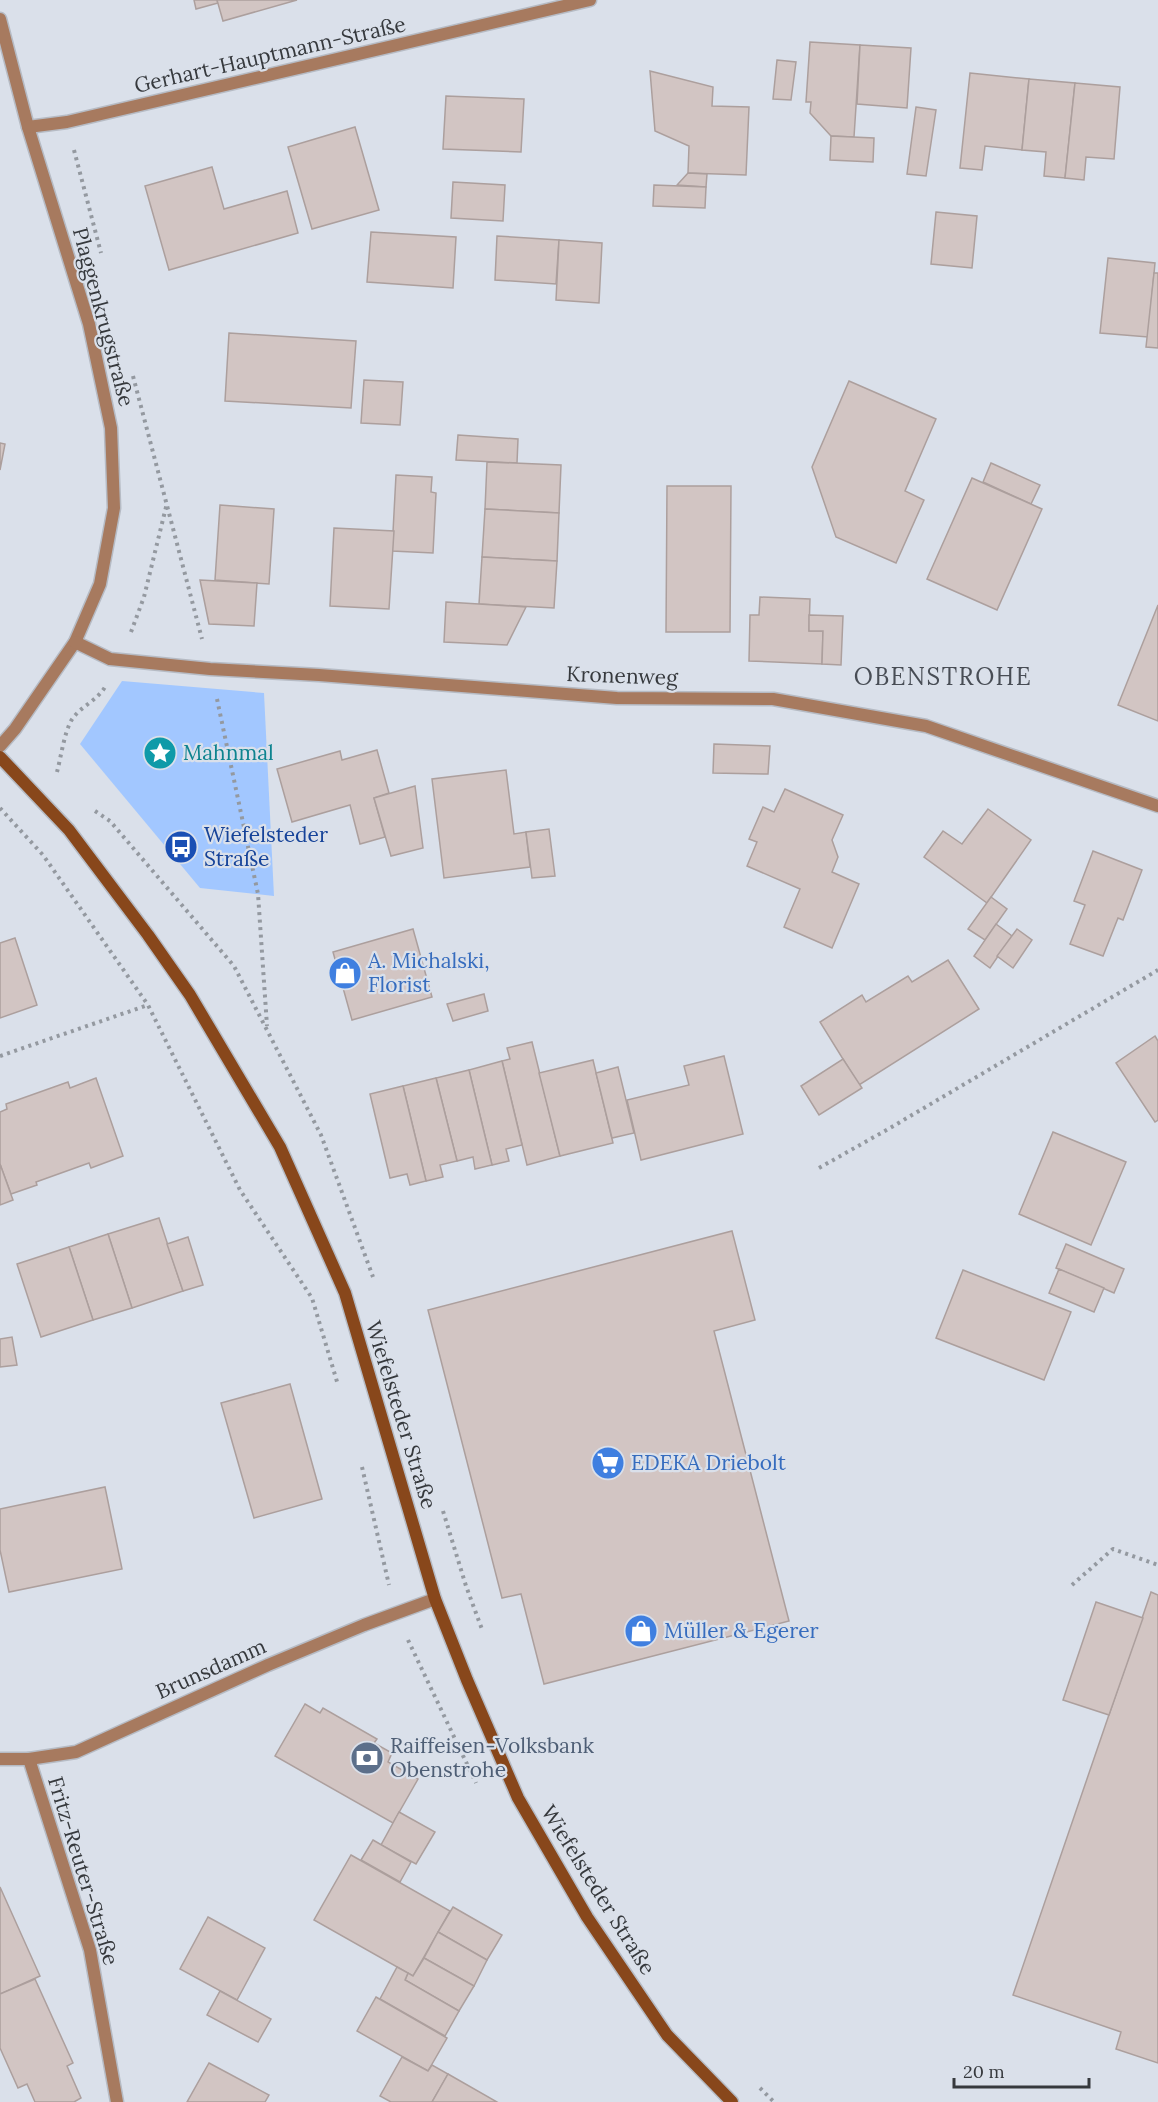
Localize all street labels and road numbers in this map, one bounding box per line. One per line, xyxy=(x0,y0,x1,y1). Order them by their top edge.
street label: Gerhart-Hauptmann-Straße xyxy=(132,10,408,99)
street label: Plaggenkrugstraße xyxy=(67,224,140,409)
street label: Kronenweg xyxy=(566,660,679,691)
street label: Wiefelsteder Straße xyxy=(360,1318,443,1512)
street label: Brunsdamm xyxy=(151,1632,270,1705)
street label: Fritz-Reuter-Straße xyxy=(42,1773,125,1968)
street label: Wiefelsteder Straße xyxy=(535,1800,662,1980)

